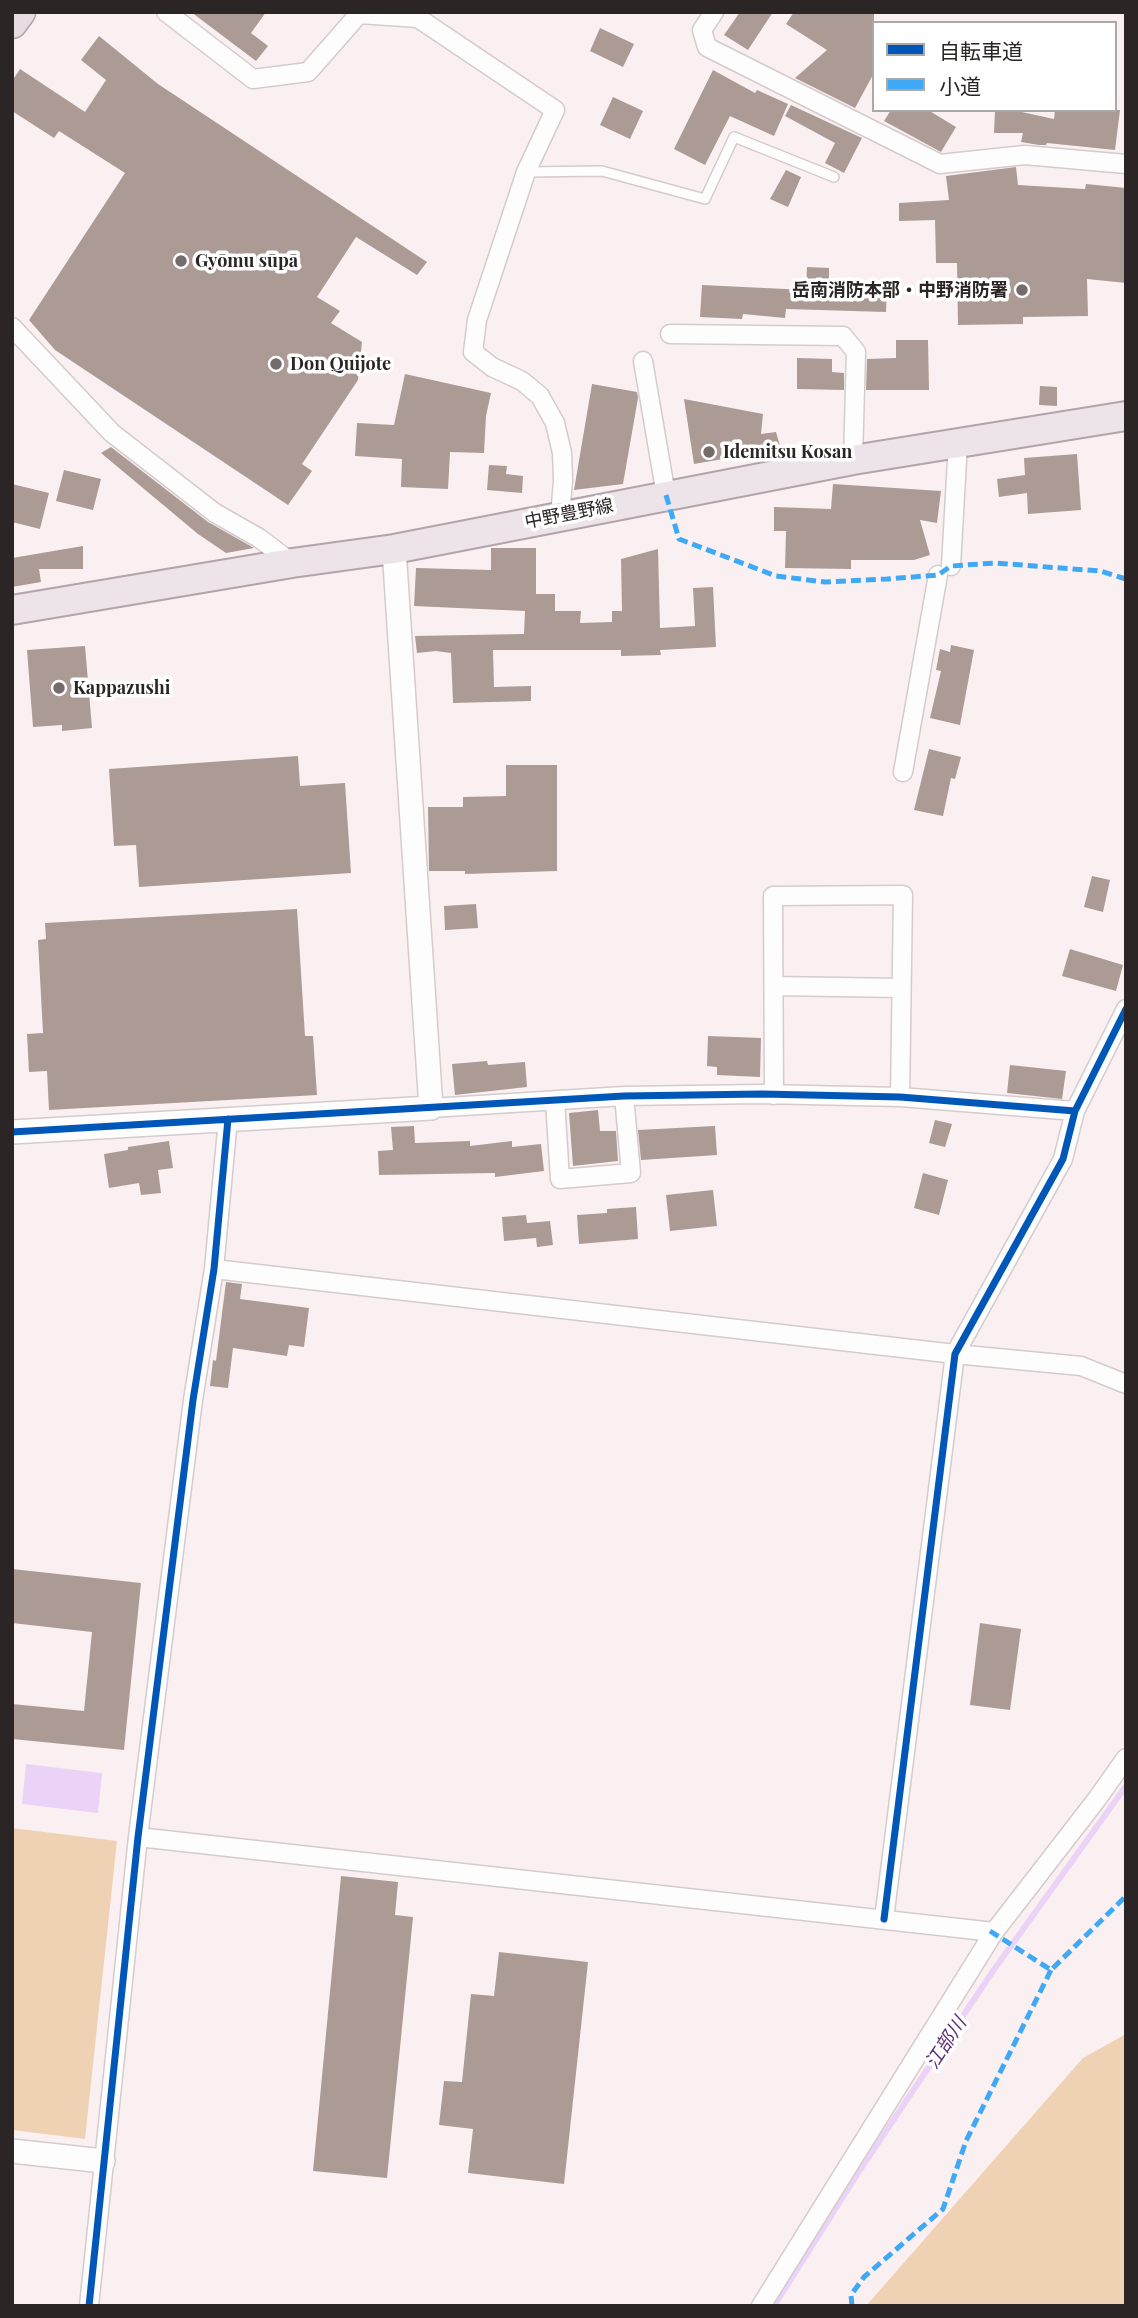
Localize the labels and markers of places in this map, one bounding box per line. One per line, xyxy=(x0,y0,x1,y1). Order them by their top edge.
place label: Gyōmu sūpā xyxy=(195,250,298,272)
marker: Gyōmu sūpā xyxy=(173,253,189,269)
place label: 岳南消防本部・中野消防署 xyxy=(792,279,1008,301)
marker: 岳南消防本部・中野消防署 xyxy=(1014,282,1030,298)
place label: Don Quijote xyxy=(290,353,391,375)
marker: Don Quijote xyxy=(268,356,284,372)
place label: Idemitsu Kosan xyxy=(723,441,852,463)
marker: Idemitsu Kosan xyxy=(701,444,717,460)
place label: Kappazushi xyxy=(73,677,170,699)
marker: Kappazushi xyxy=(51,680,67,696)

